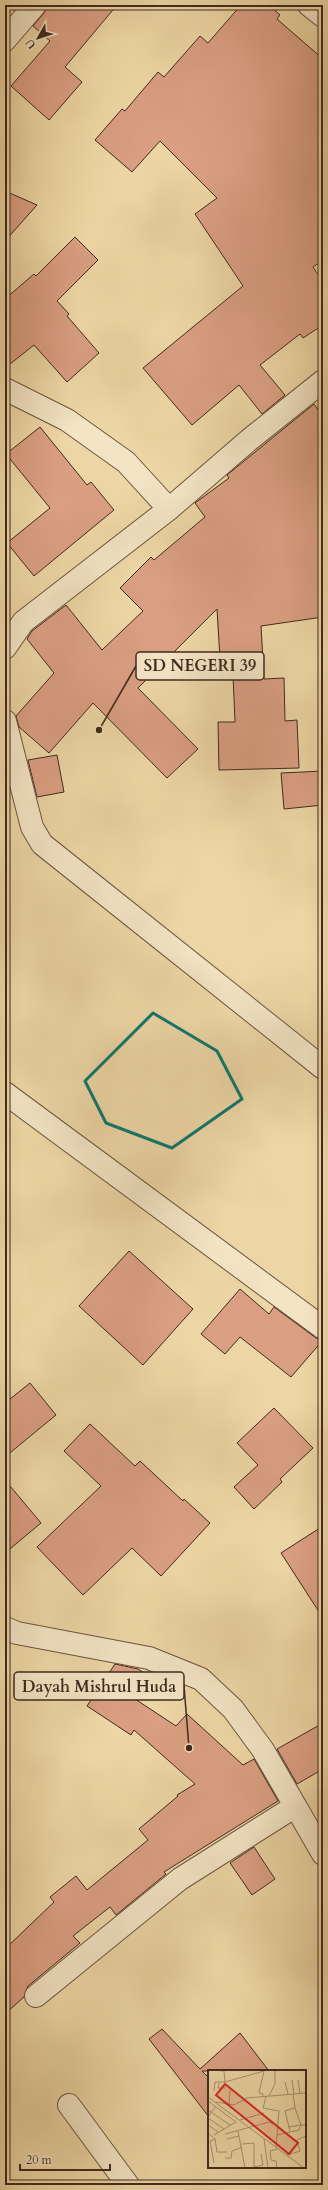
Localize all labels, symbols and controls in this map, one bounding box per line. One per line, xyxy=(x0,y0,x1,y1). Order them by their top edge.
north arrow xyxy=(18,18,58,58)
text: U xyxy=(22,36,39,52)
callout: SD NEGERI 39 xyxy=(136,652,264,680)
text: SD NEGERI 39 xyxy=(144,655,256,677)
callout: Dayah Mishrul Huda xyxy=(14,1672,184,1700)
text: Dayah Mishrul Huda xyxy=(22,1676,176,1698)
inset map xyxy=(208,2070,306,2168)
scale bar xyxy=(20,2146,110,2172)
text: 20 m xyxy=(26,2152,53,2168)

